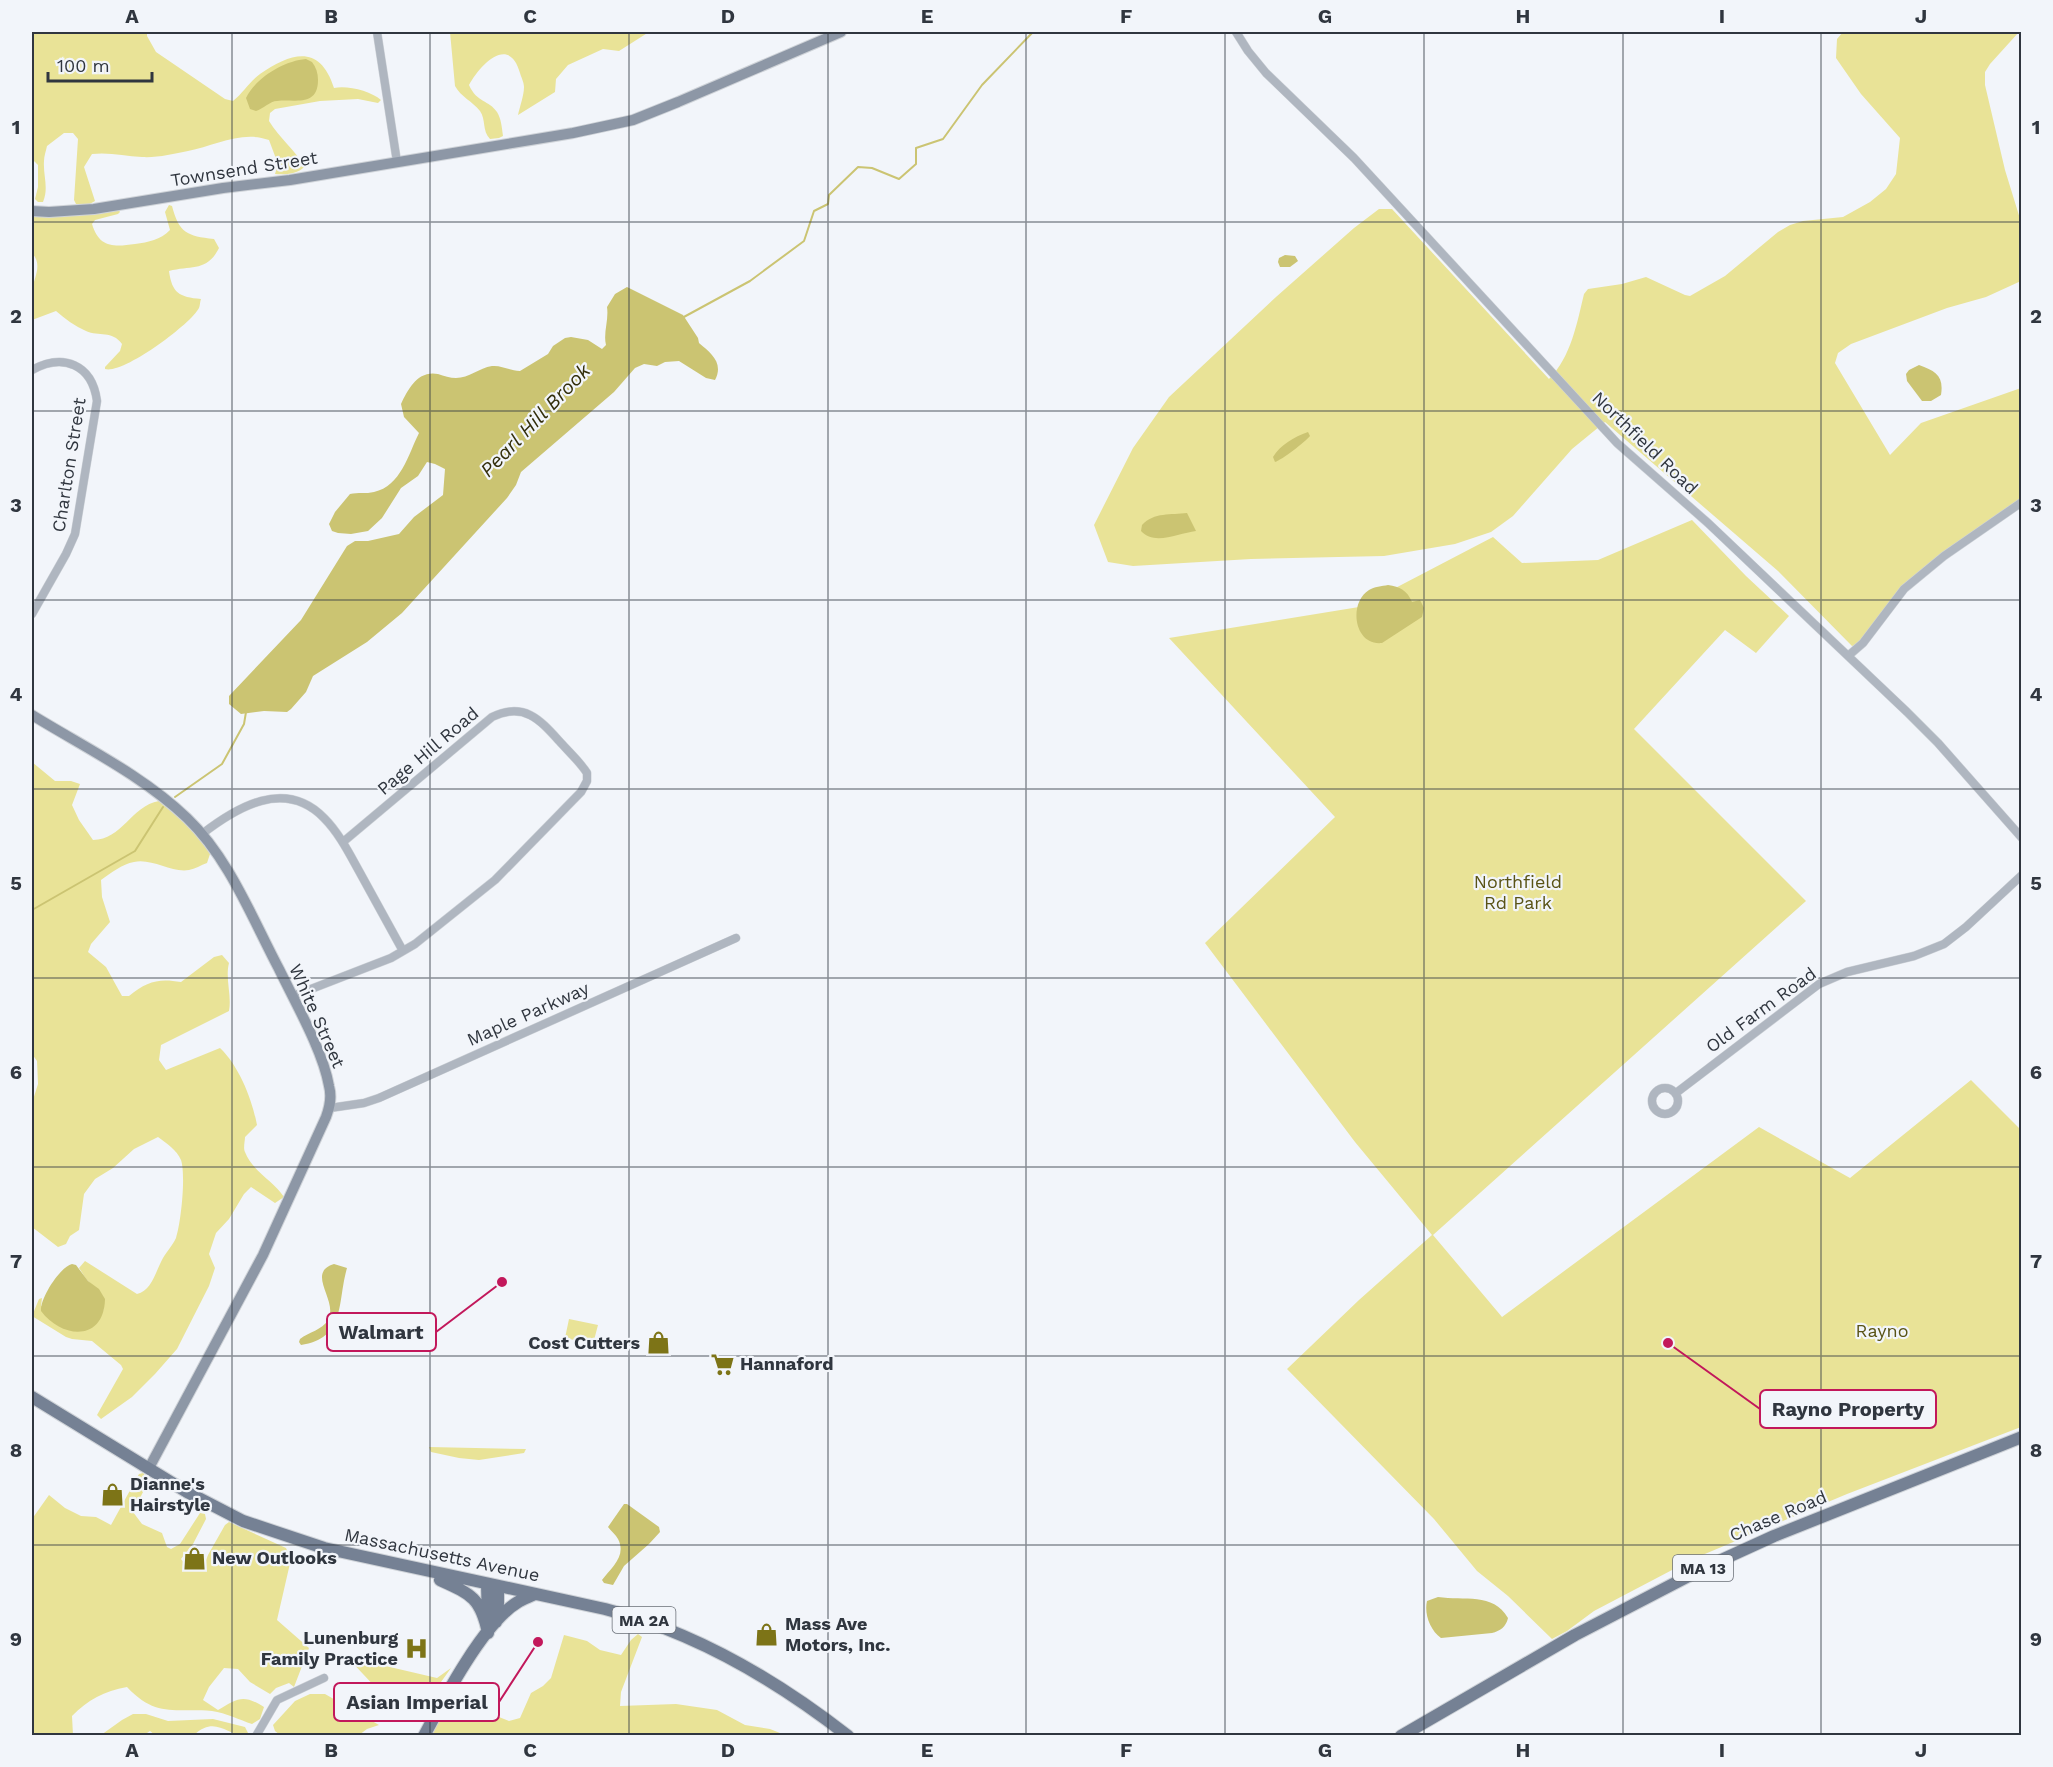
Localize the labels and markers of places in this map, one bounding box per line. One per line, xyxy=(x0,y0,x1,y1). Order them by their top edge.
callout: Walmart xyxy=(327,1313,436,1351)
shop icon: Cost Cutters xyxy=(645,1330,671,1356)
place label: Cost Cutters xyxy=(528,1332,640,1353)
supermarket icon: Hannaford xyxy=(709,1351,735,1377)
place label: Hannaford xyxy=(740,1353,834,1374)
callout: Rayno Property xyxy=(1760,1390,1936,1428)
place label: Dianne's Hairstyle xyxy=(130,1473,210,1515)
shop icon: Dianne's Hairstyle xyxy=(99,1481,125,1507)
shop icon: New Outlooks xyxy=(181,1545,207,1571)
place label: New Outlooks xyxy=(212,1547,337,1568)
place label: Mass Ave Motors, Inc. xyxy=(785,1613,891,1655)
shop icon: Mass Ave Motors, Inc. xyxy=(754,1621,780,1647)
place label: Lunenburg Family Practice xyxy=(261,1627,399,1669)
hospital icon: Lunenburg Family Practice xyxy=(403,1635,429,1661)
callout: Asian Imperial xyxy=(334,1683,499,1721)

